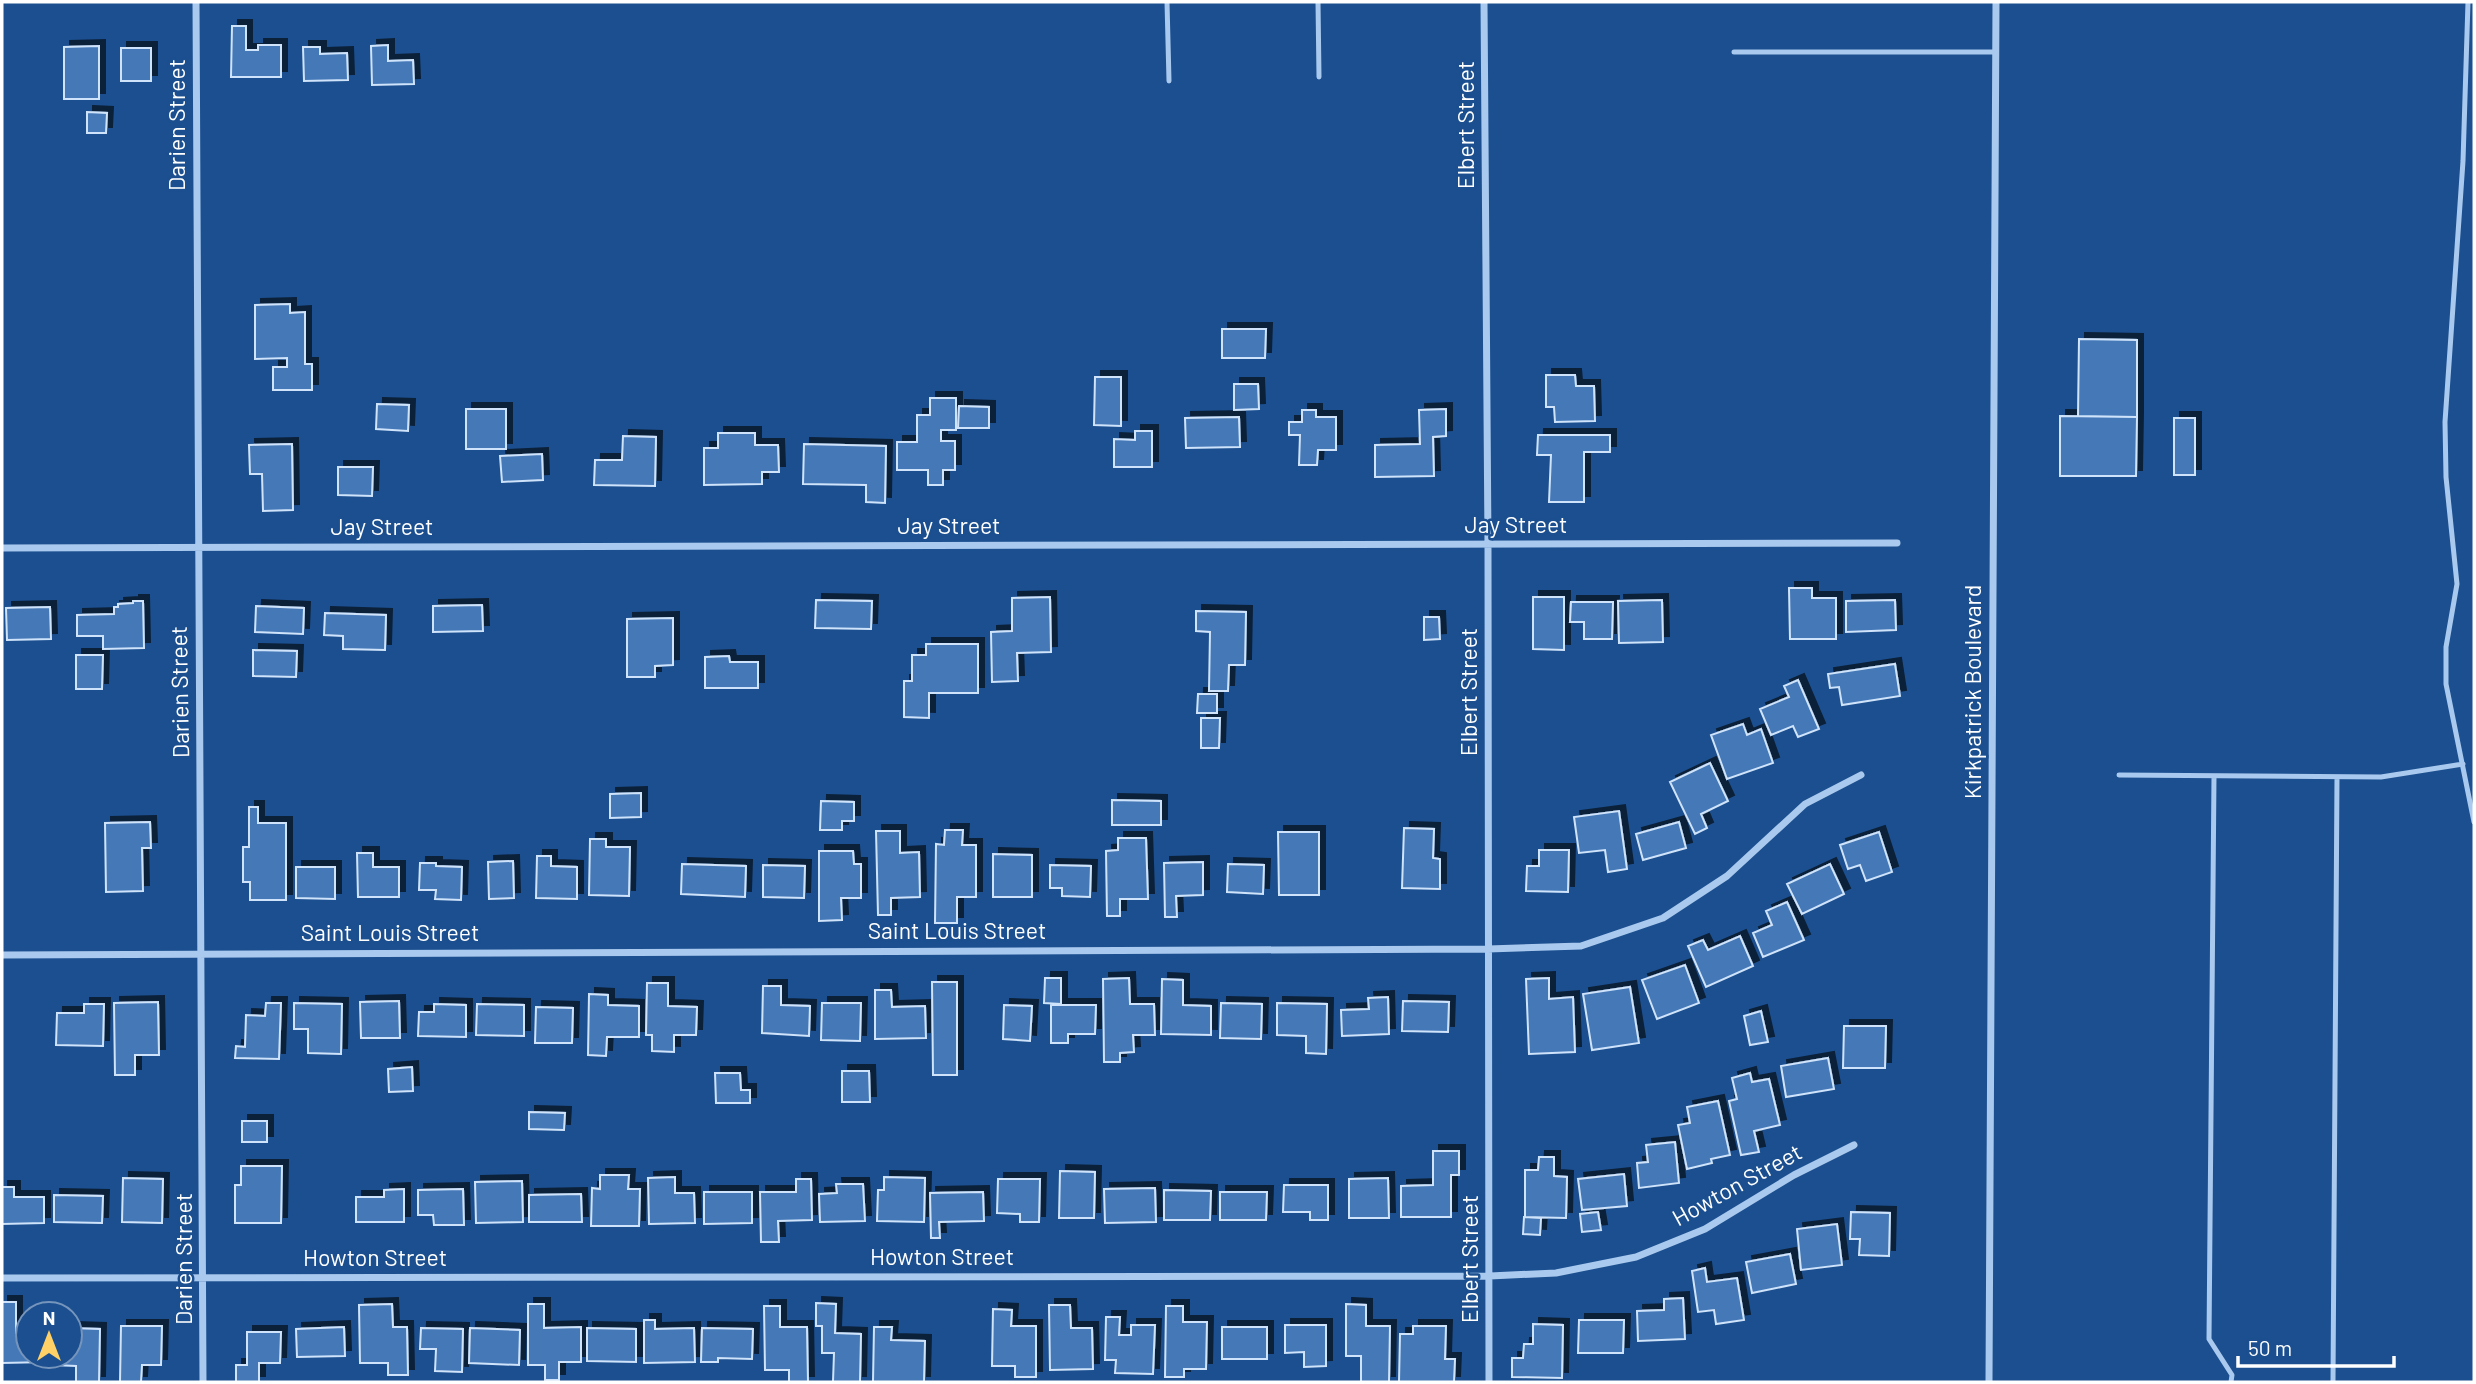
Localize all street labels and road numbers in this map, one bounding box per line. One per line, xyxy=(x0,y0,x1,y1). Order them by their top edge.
street label: Darien Street xyxy=(162,59,190,191)
street label: Elbert Street xyxy=(1451,61,1479,189)
street label: Jay Street xyxy=(1465,510,1567,538)
street label: Jay Street xyxy=(898,511,1000,539)
street label: Jay Street xyxy=(331,512,433,540)
street label: Kirkpatrick Boulevard xyxy=(1958,585,1986,799)
street label: Darien Street xyxy=(164,626,194,758)
street label: Elbert Street xyxy=(1454,628,1482,756)
street label: Saint Louis Street xyxy=(868,916,1046,944)
street label: Saint Louis Street xyxy=(301,918,479,946)
street label: Howton Street xyxy=(1667,1137,1806,1231)
street label: Darien Street xyxy=(169,1193,197,1325)
street label: Elbert Street xyxy=(1455,1195,1483,1323)
street label: Howton Street xyxy=(870,1242,1014,1270)
street label: Howton Street xyxy=(303,1243,447,1271)

